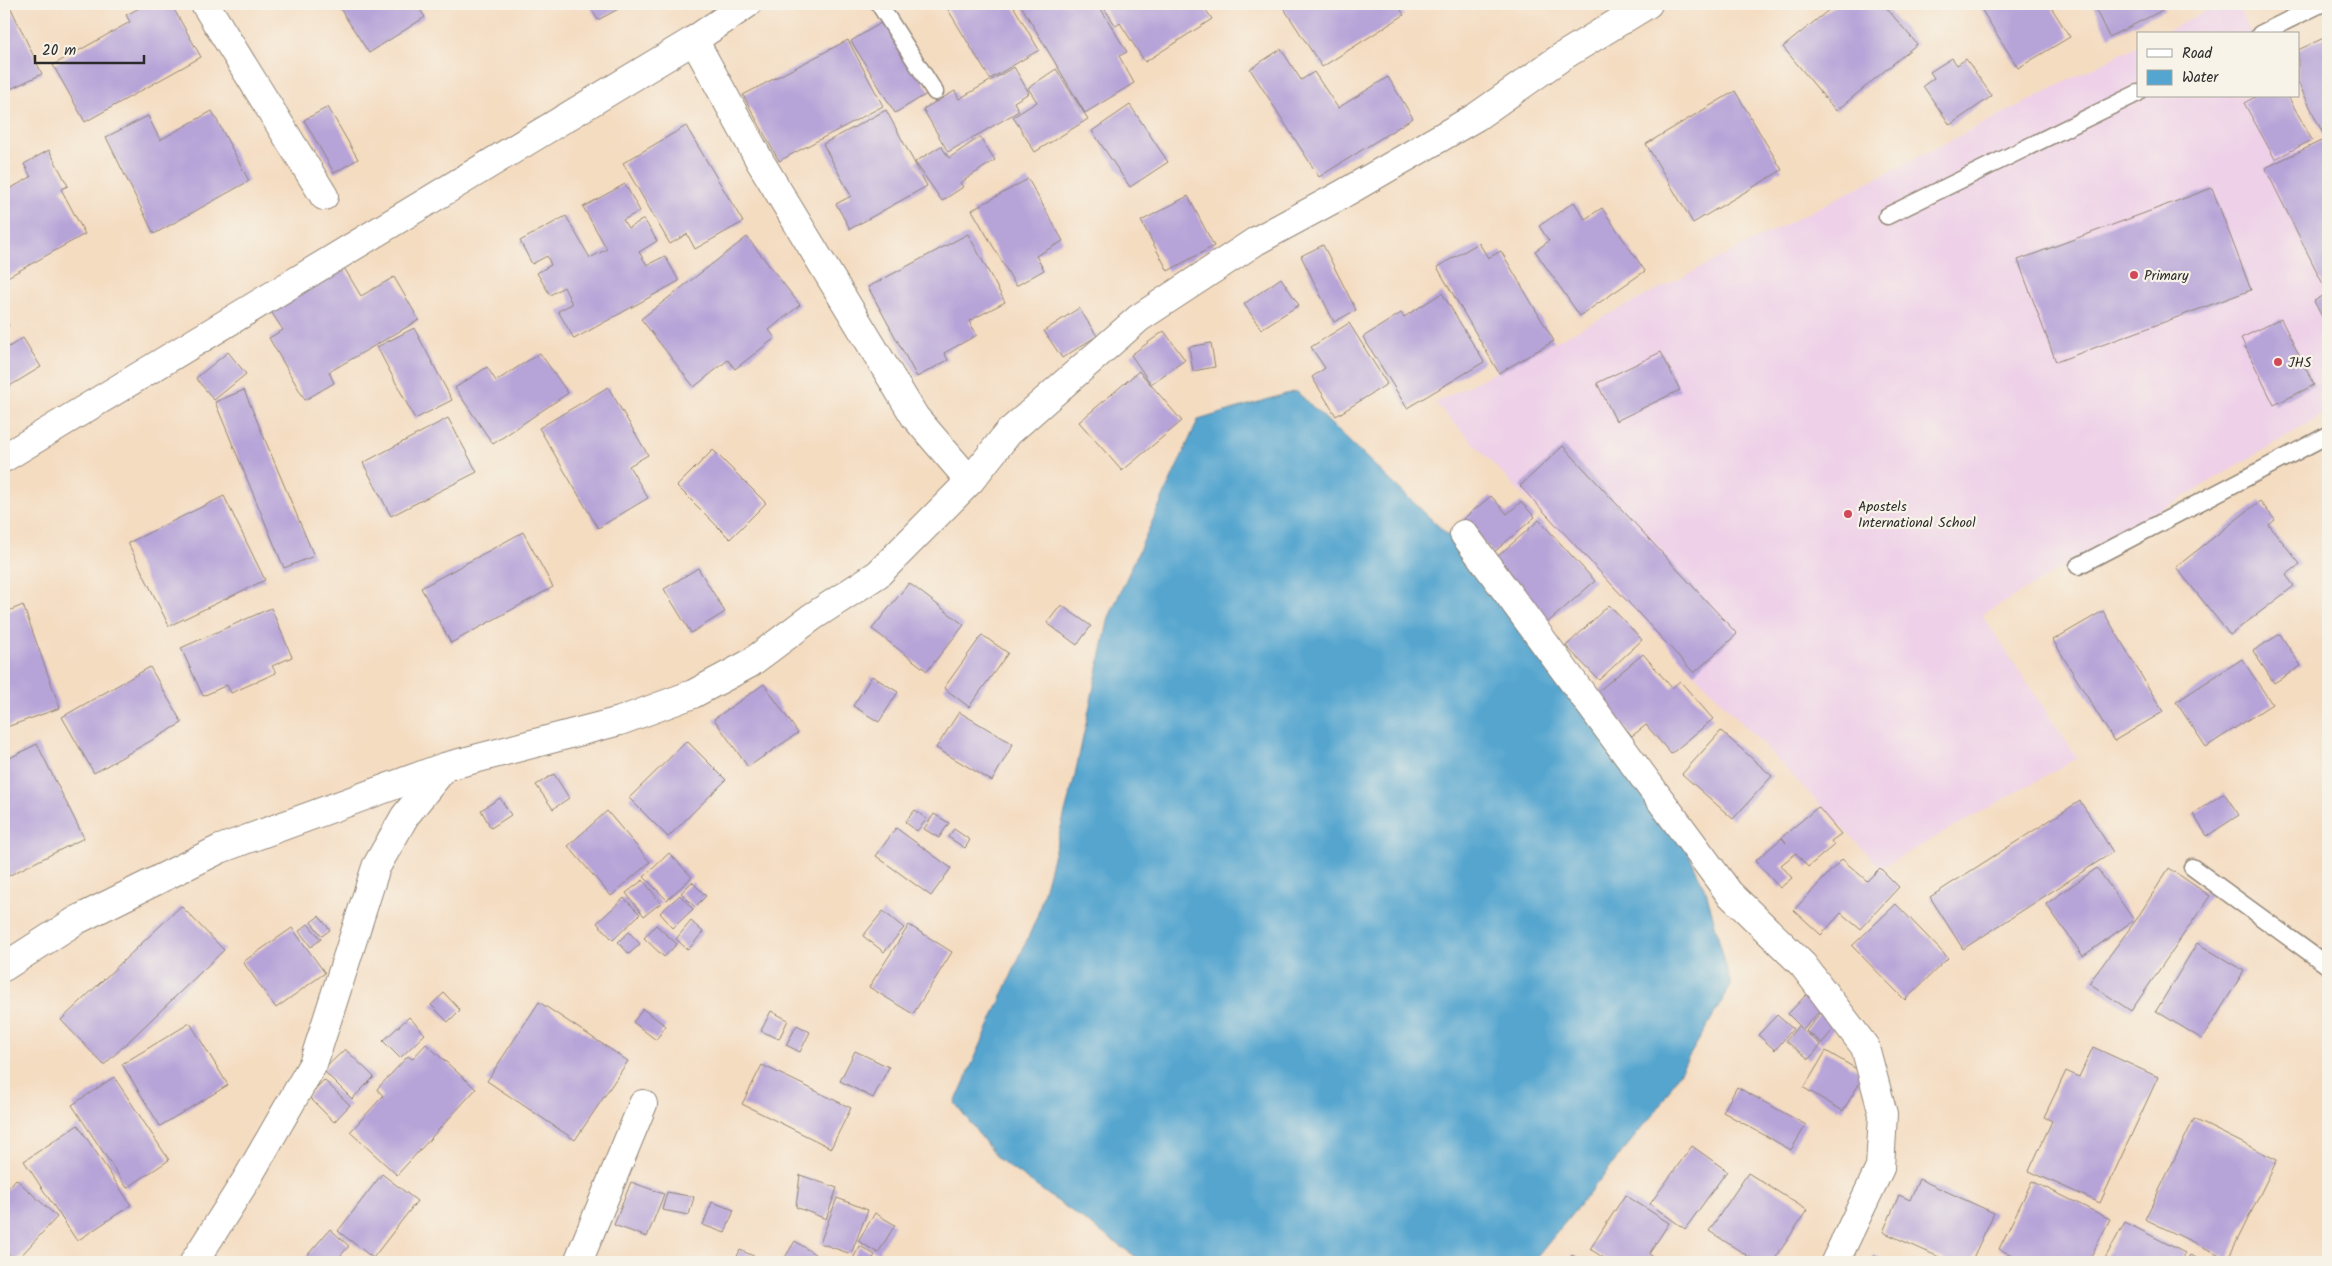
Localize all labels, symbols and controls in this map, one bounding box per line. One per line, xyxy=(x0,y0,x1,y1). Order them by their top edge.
scale bar xyxy=(35,32,144,64)
legend xyxy=(2137,32,2300,98)
text: 20 m xyxy=(42,39,76,63)
text: Road xyxy=(2182,42,2213,66)
text: Water xyxy=(2182,66,2219,90)
place label: Primary xyxy=(2144,265,2189,287)
marker: Primary xyxy=(2128,269,2140,281)
place label: JHS xyxy=(2288,352,2312,374)
marker: JHS xyxy=(2272,356,2284,368)
place label: Apostels International School xyxy=(1858,496,1976,534)
marker: Apostels International School xyxy=(1842,508,1854,520)

